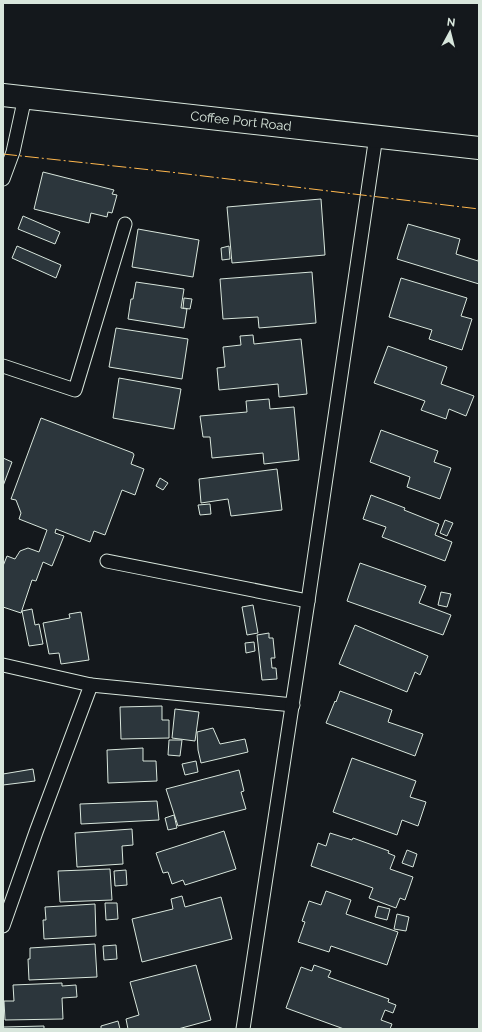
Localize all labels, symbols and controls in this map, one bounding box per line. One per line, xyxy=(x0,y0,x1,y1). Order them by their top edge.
north arrow xyxy=(430,12,470,52)
text: N xyxy=(446,16,456,30)
street label: Coffee Port Road xyxy=(190,108,292,134)

